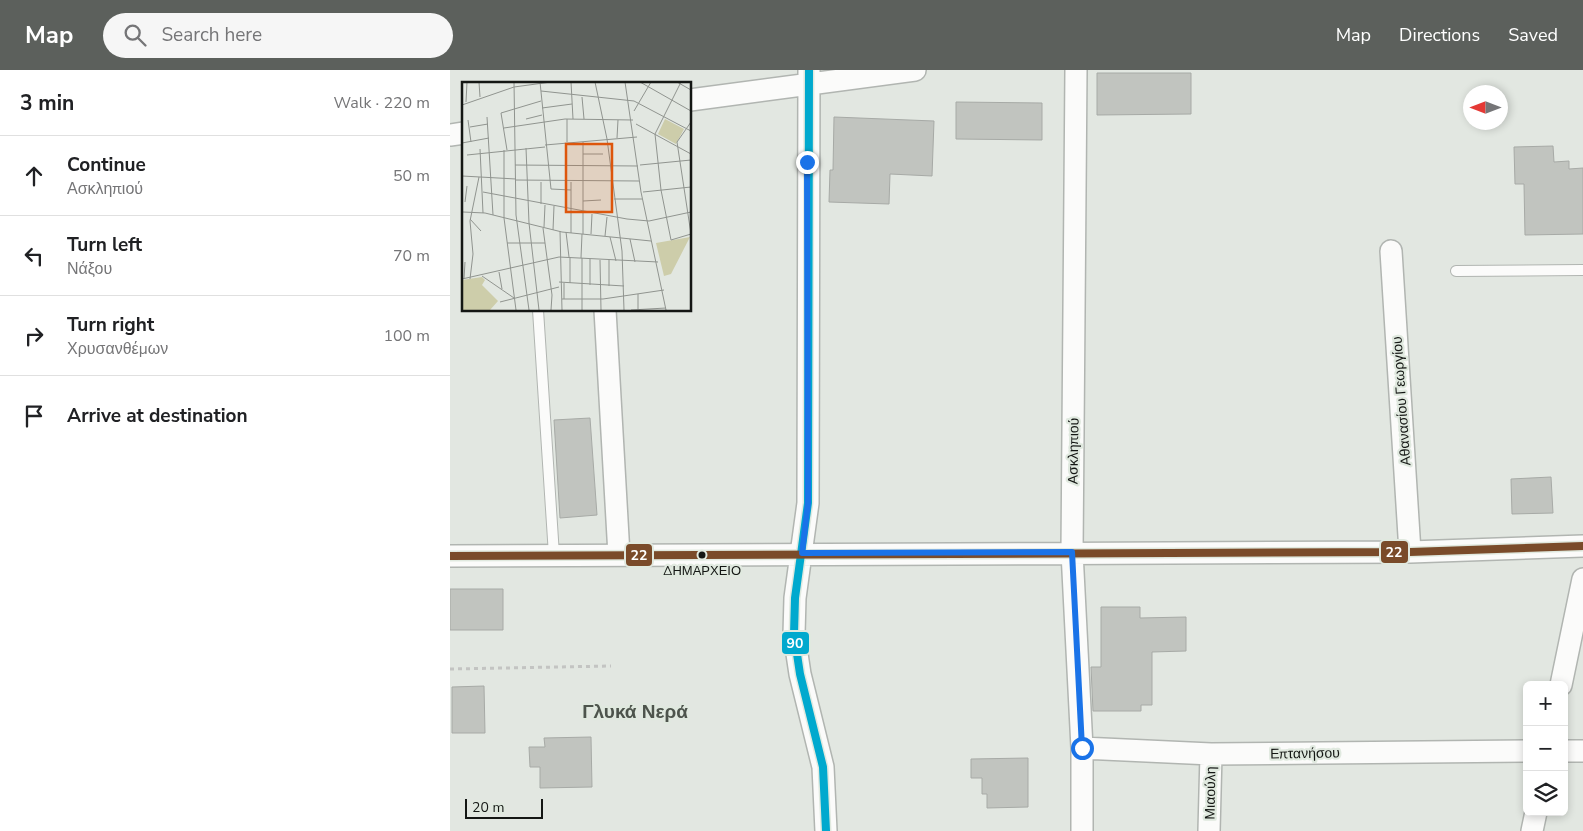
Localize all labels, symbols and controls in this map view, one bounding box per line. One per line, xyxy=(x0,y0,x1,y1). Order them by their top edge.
search box xyxy=(103,13,453,58)
text: Map xyxy=(25,19,73,51)
icon: search xyxy=(121,21,149,49)
text: Search here xyxy=(161,22,262,48)
text: Map xyxy=(1336,23,1371,47)
text: Directions xyxy=(1399,23,1480,47)
text: Saved xyxy=(1508,23,1558,47)
inset map xyxy=(462,82,691,311)
north arrow xyxy=(1463,85,1508,130)
text: 3 min xyxy=(20,89,74,117)
text: Walk · 220 m xyxy=(334,92,430,114)
route end xyxy=(796,151,819,174)
text: Continue xyxy=(67,152,146,178)
icon: ahead xyxy=(20,162,48,190)
text: 50 m xyxy=(393,165,430,187)
text: Ασκληπιού xyxy=(67,178,143,200)
text: Turn left xyxy=(67,232,142,258)
icon: left xyxy=(20,242,48,270)
text: 70 m xyxy=(393,245,430,267)
text: Νάξου xyxy=(67,258,112,280)
text: Turn right xyxy=(67,312,154,338)
icon: right xyxy=(20,322,48,350)
text: 100 m xyxy=(383,325,430,347)
street label: Αθανασίου Γεωργίου xyxy=(1388,336,1415,466)
text: Χρυσανθέμων xyxy=(67,338,168,360)
icon: arrive xyxy=(20,402,48,430)
text: Arrive at destination xyxy=(67,403,248,429)
street label: Ασκληπιού xyxy=(1063,418,1084,484)
line badge: 22 xyxy=(1380,540,1409,564)
line badge: 22 xyxy=(625,543,653,567)
text: 22 xyxy=(1386,543,1402,562)
text: 22 xyxy=(631,546,647,565)
marker: ΔΗΜΑΡΧΕΙΟ xyxy=(697,550,707,560)
place label: ΔΗΜΑΡΧΕΙΟ xyxy=(663,562,741,580)
line badge: 90 xyxy=(781,631,810,655)
text: 90 xyxy=(787,634,803,653)
map controls xyxy=(1523,681,1568,816)
button: + xyxy=(1523,681,1568,726)
district label: Γλυκά Νερά xyxy=(582,699,688,725)
button: − xyxy=(1523,726,1568,771)
route start xyxy=(1071,737,1094,760)
street label: Επτανήσου xyxy=(1270,743,1340,764)
street label: Μιαούλη xyxy=(1201,766,1220,820)
button: layers xyxy=(1523,771,1568,816)
scale bar xyxy=(465,796,542,819)
text: 20 m xyxy=(472,798,504,817)

